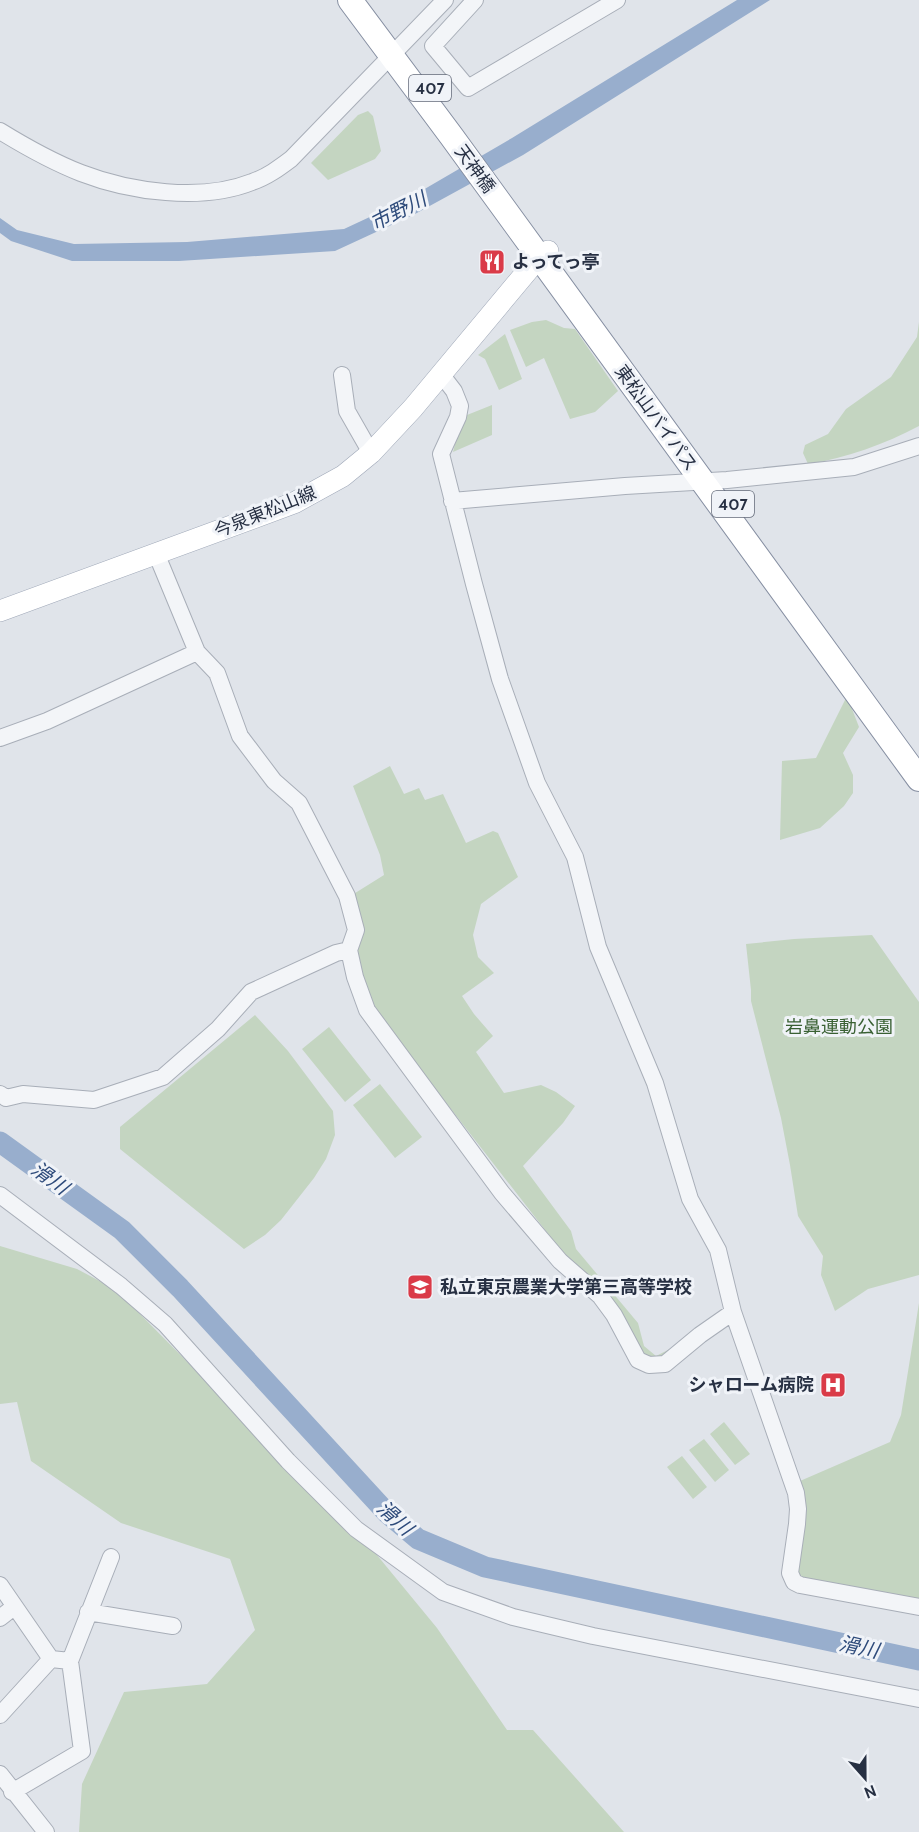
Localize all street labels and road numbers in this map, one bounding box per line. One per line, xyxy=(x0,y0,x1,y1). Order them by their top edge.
road number: 407 xyxy=(409,75,451,101)
street label: 天神橋 xyxy=(450,141,500,197)
street label: 東松山バイパス xyxy=(610,361,702,475)
street label: 今泉東松山線 xyxy=(211,482,319,542)
road number: 407 xyxy=(712,491,754,517)

